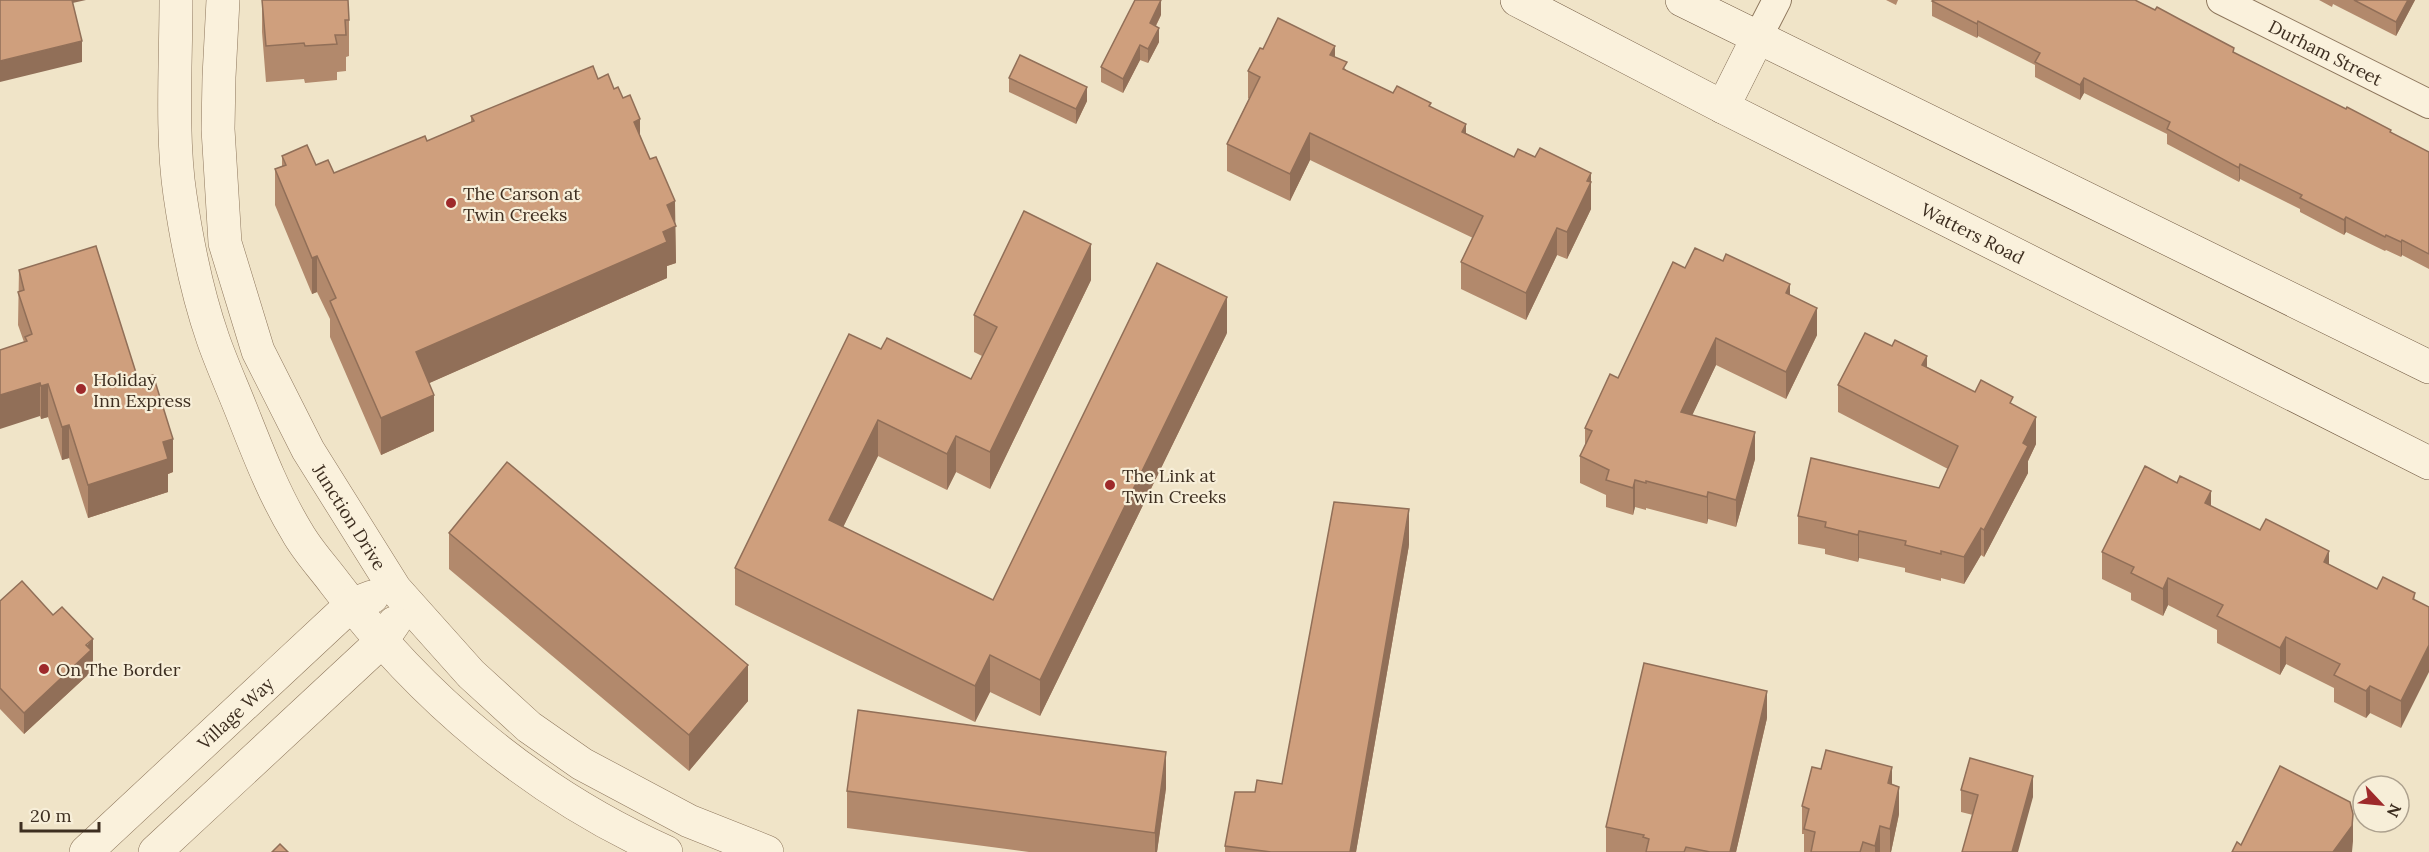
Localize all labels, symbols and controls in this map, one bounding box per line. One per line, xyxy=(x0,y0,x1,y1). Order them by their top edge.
street label: Durham Street xyxy=(2265,14,2386,90)
place label: The Carson at Twin Creeks xyxy=(463,182,580,226)
marker: The Carson at Twin Creeks xyxy=(444,196,458,210)
street label: Watters Road xyxy=(1917,197,2029,269)
place label: Holiday Inn Express xyxy=(93,368,191,412)
marker: Holiday Inn Express xyxy=(74,382,88,396)
street label: Junction Drive xyxy=(307,459,392,574)
place label: The Link at Twin Creeks xyxy=(1122,464,1226,508)
marker: The Link at Twin Creeks xyxy=(1103,478,1117,492)
place label: On The Border xyxy=(56,658,181,681)
marker: On The Border xyxy=(37,662,51,676)
street label: Village Way xyxy=(192,671,278,755)
north arrow xyxy=(2351,774,2411,834)
scale bar xyxy=(21,795,99,833)
text: N xyxy=(2383,801,2406,821)
text: 20 m xyxy=(30,804,72,827)

